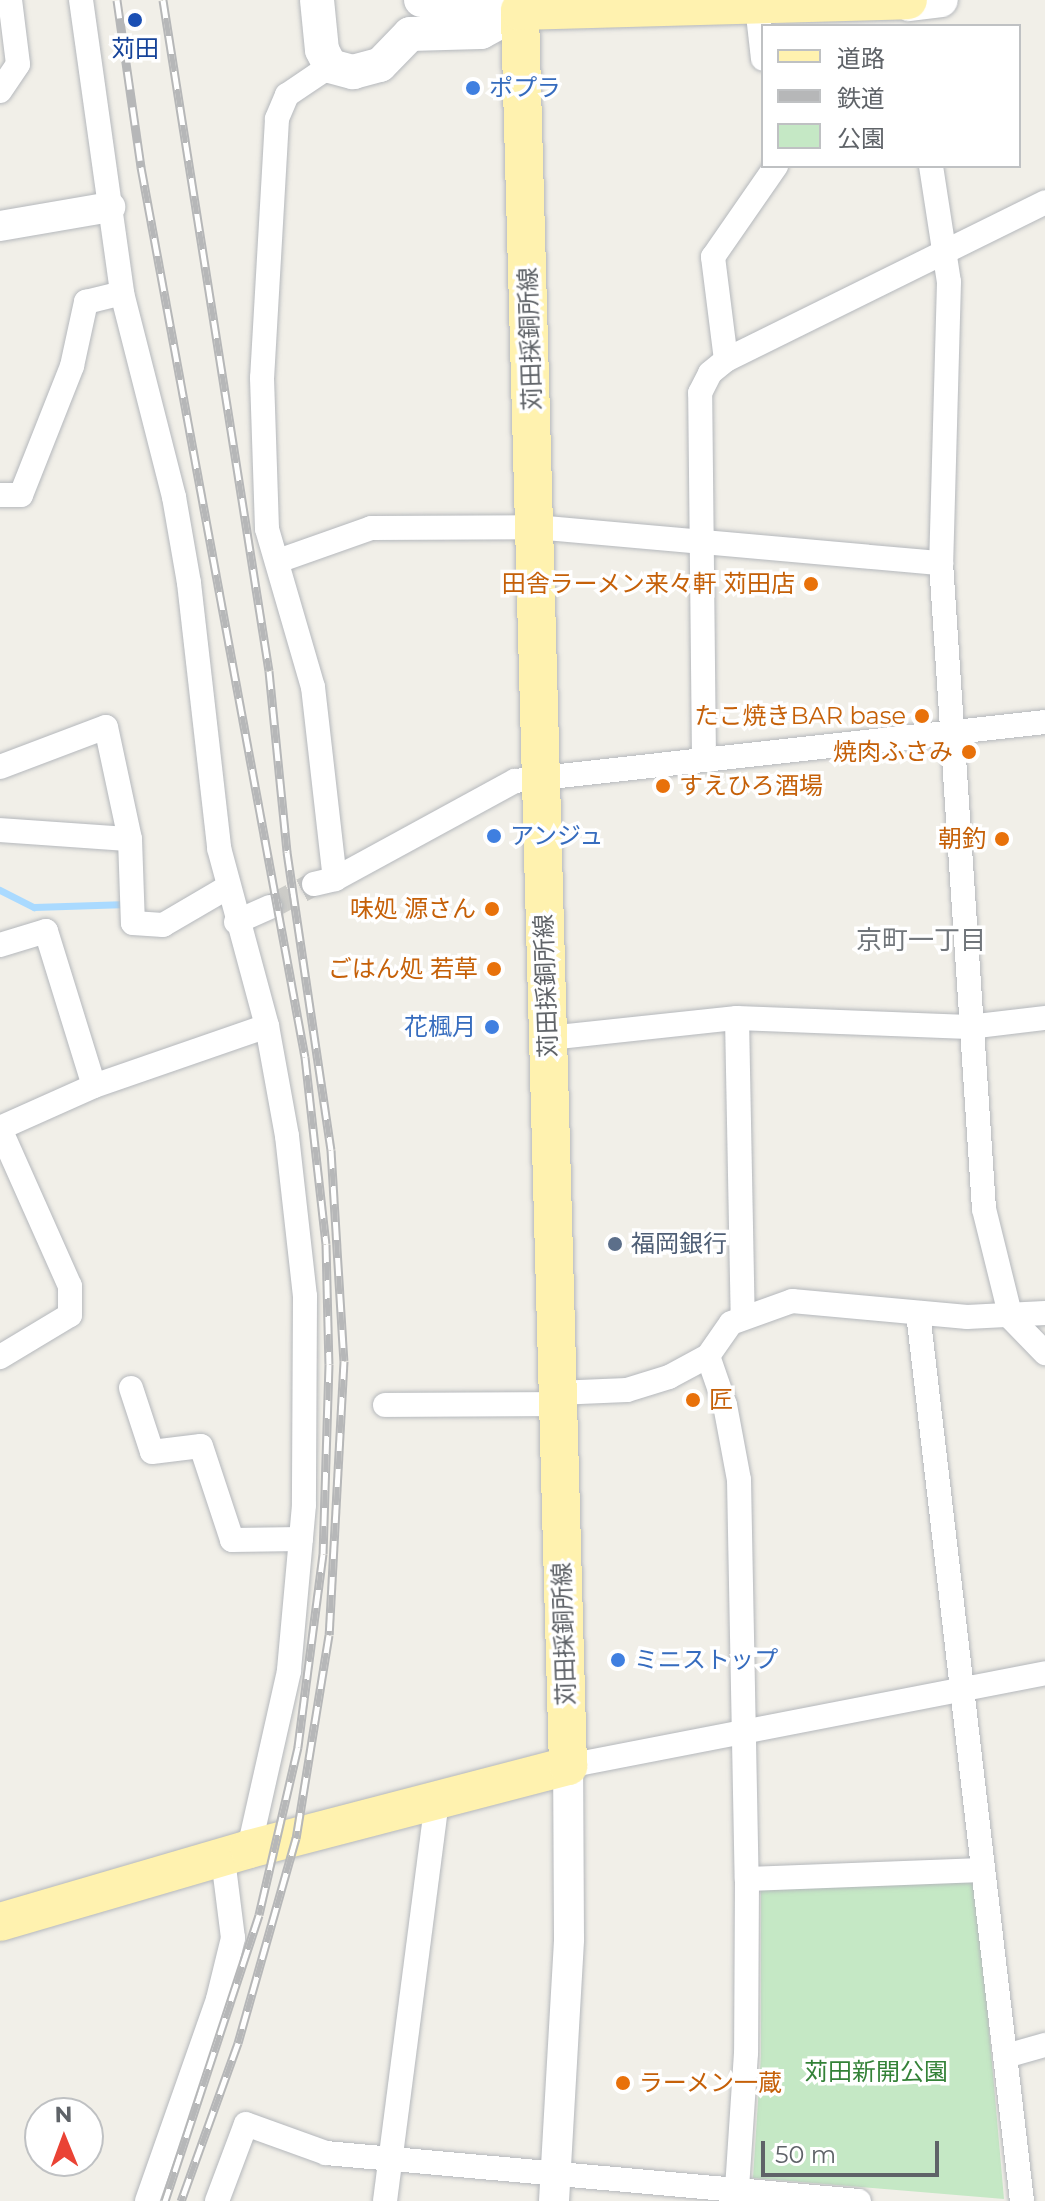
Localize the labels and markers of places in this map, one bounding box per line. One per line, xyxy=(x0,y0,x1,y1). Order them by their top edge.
marker: 苅田 xyxy=(124,9,146,31)
place label: 苅田 xyxy=(111,35,159,63)
place label: ポプラ xyxy=(489,74,561,102)
marker: ポプラ xyxy=(464,79,482,97)
place label: 田舎ラーメン来々軒 苅田店 xyxy=(501,570,795,598)
marker: 田舎ラーメン来々軒 苅田店 xyxy=(802,575,820,593)
place label: たこ焼きBAR base xyxy=(695,702,906,730)
marker: たこ焼きBAR base xyxy=(913,707,931,725)
place label: 焼肉ふさみ xyxy=(833,738,953,766)
marker: 焼肉ふさみ xyxy=(960,743,978,761)
place label: すえひろ酒場 xyxy=(679,772,823,800)
marker: すえひろ酒場 xyxy=(654,777,672,795)
place label: アンジュ xyxy=(510,822,606,850)
place label: 朝釣 xyxy=(938,825,986,853)
marker: アンジュ xyxy=(485,827,503,845)
marker: 朝釣 xyxy=(993,830,1011,848)
place label: 味処 源さん xyxy=(350,895,476,923)
marker: 味処 源さん xyxy=(483,900,501,918)
place label: ごはん処 若草 xyxy=(328,955,478,983)
marker: ごはん処 若草 xyxy=(485,960,503,978)
place label: 花楓月 xyxy=(404,1013,476,1041)
marker: 花楓月 xyxy=(483,1018,501,1036)
place label: 福岡銀行 xyxy=(631,1230,727,1258)
marker: 福岡銀行 xyxy=(606,1235,624,1253)
place label: 匠 xyxy=(709,1386,733,1414)
marker: 匠 xyxy=(684,1391,702,1409)
place label: ミニストップ xyxy=(634,1646,778,1674)
marker: ミニストップ xyxy=(609,1651,627,1669)
place label: ラーメン一蔵 xyxy=(639,2069,783,2097)
marker: ラーメン一蔵 xyxy=(614,2074,632,2092)

